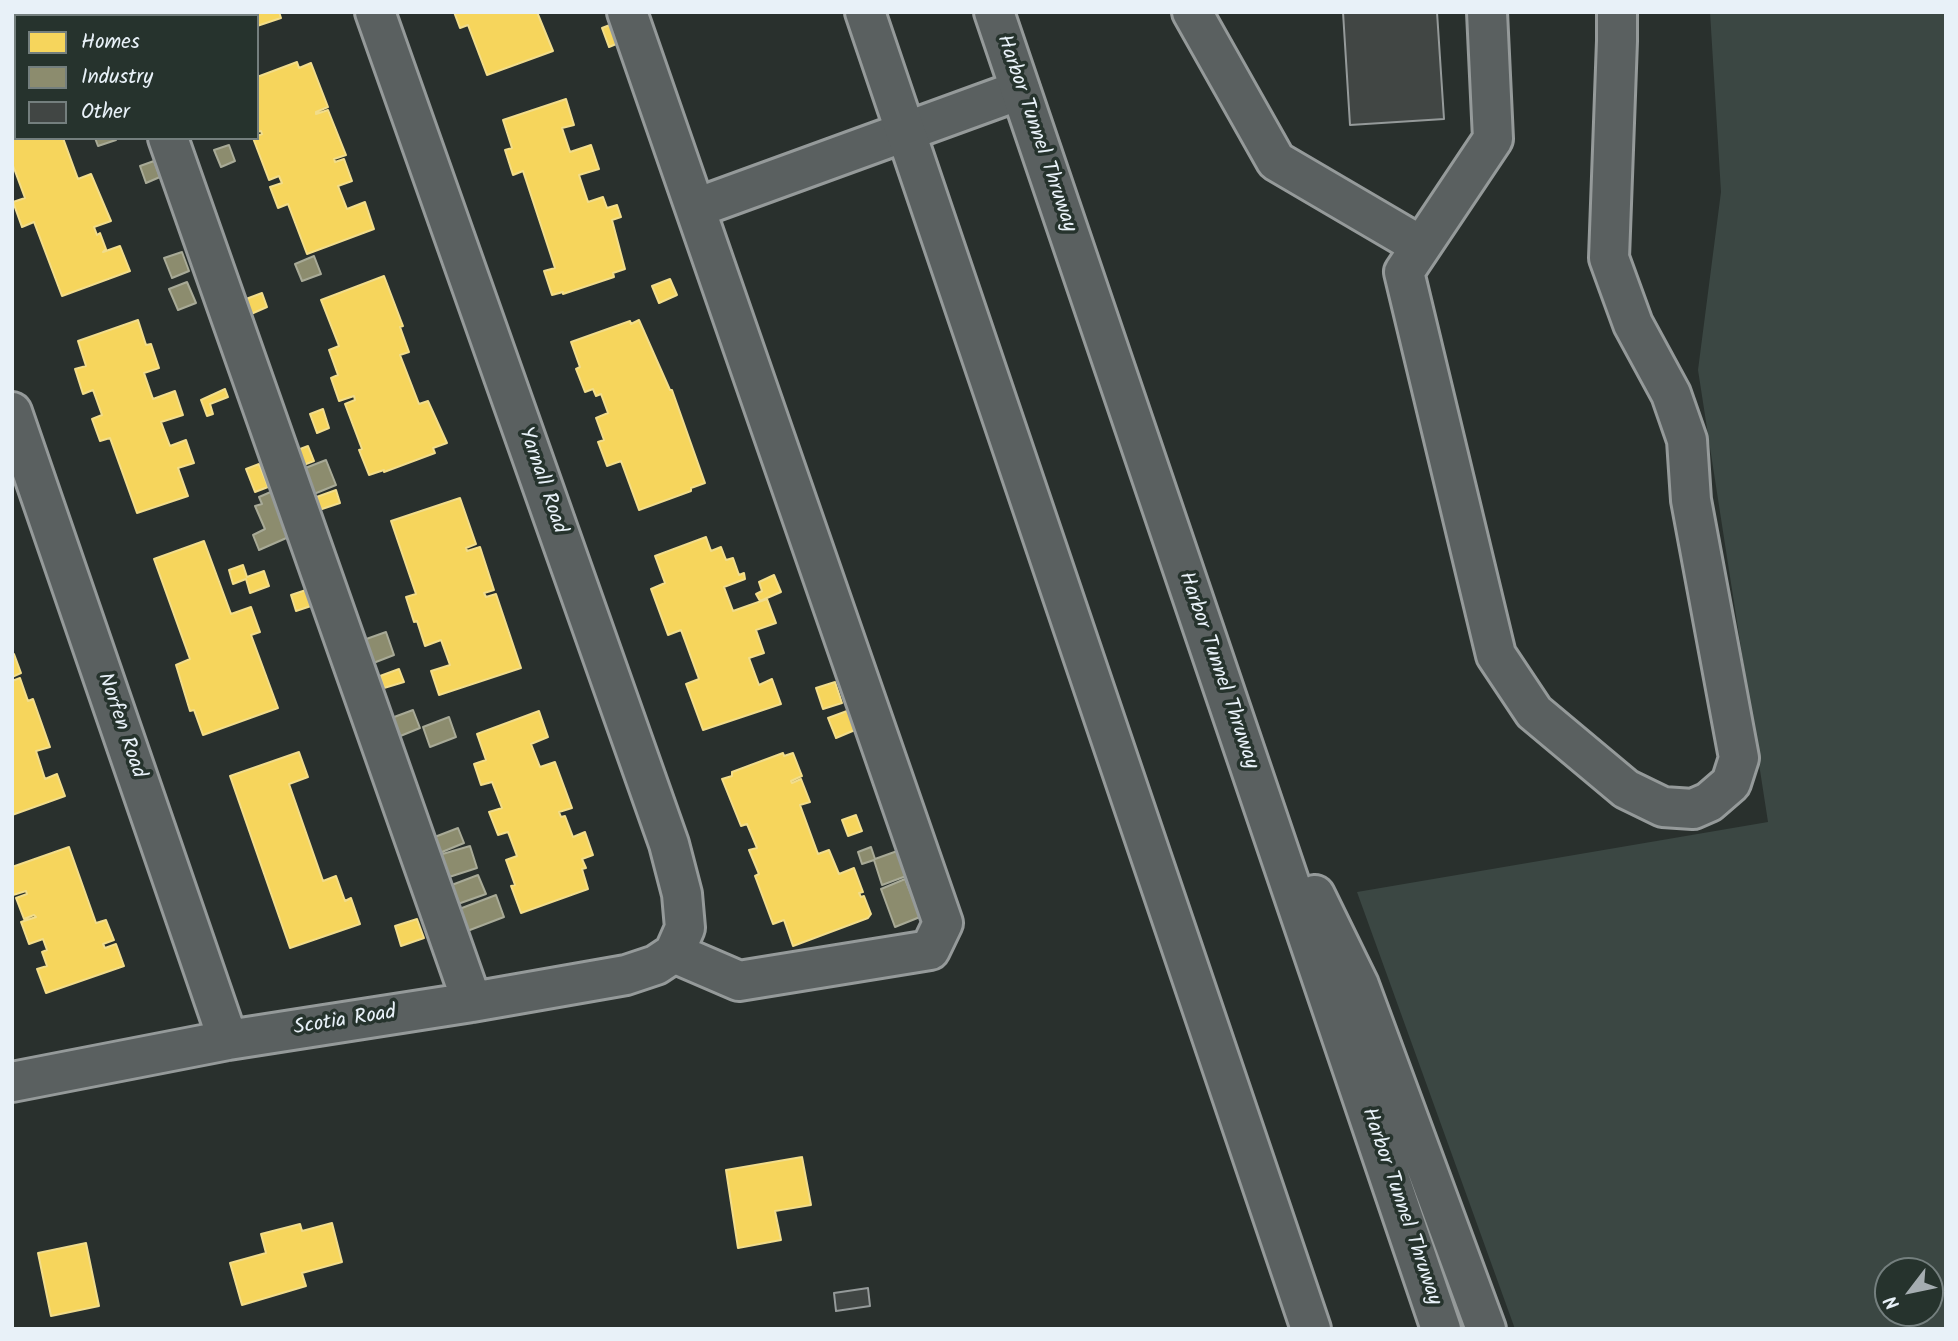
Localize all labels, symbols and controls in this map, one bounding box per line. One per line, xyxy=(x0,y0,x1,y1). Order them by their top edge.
legend xyxy=(14,14,259,140)
text: Homes xyxy=(81,26,140,59)
street label: Harbor Tunnel Thruway xyxy=(989,32,1081,236)
text: Industry xyxy=(81,61,153,94)
text: Other xyxy=(81,96,130,129)
street label: Yarnall Road xyxy=(511,425,571,537)
street label: Harbor Tunnel Thruway xyxy=(1171,569,1263,773)
street label: Norfen Road xyxy=(90,670,150,782)
street label: Scotia Road xyxy=(292,1001,398,1043)
street label: Harbor Tunnel Thruway xyxy=(1354,1105,1446,1309)
north arrow xyxy=(1874,1257,1944,1327)
text: N xyxy=(1877,1289,1909,1315)

